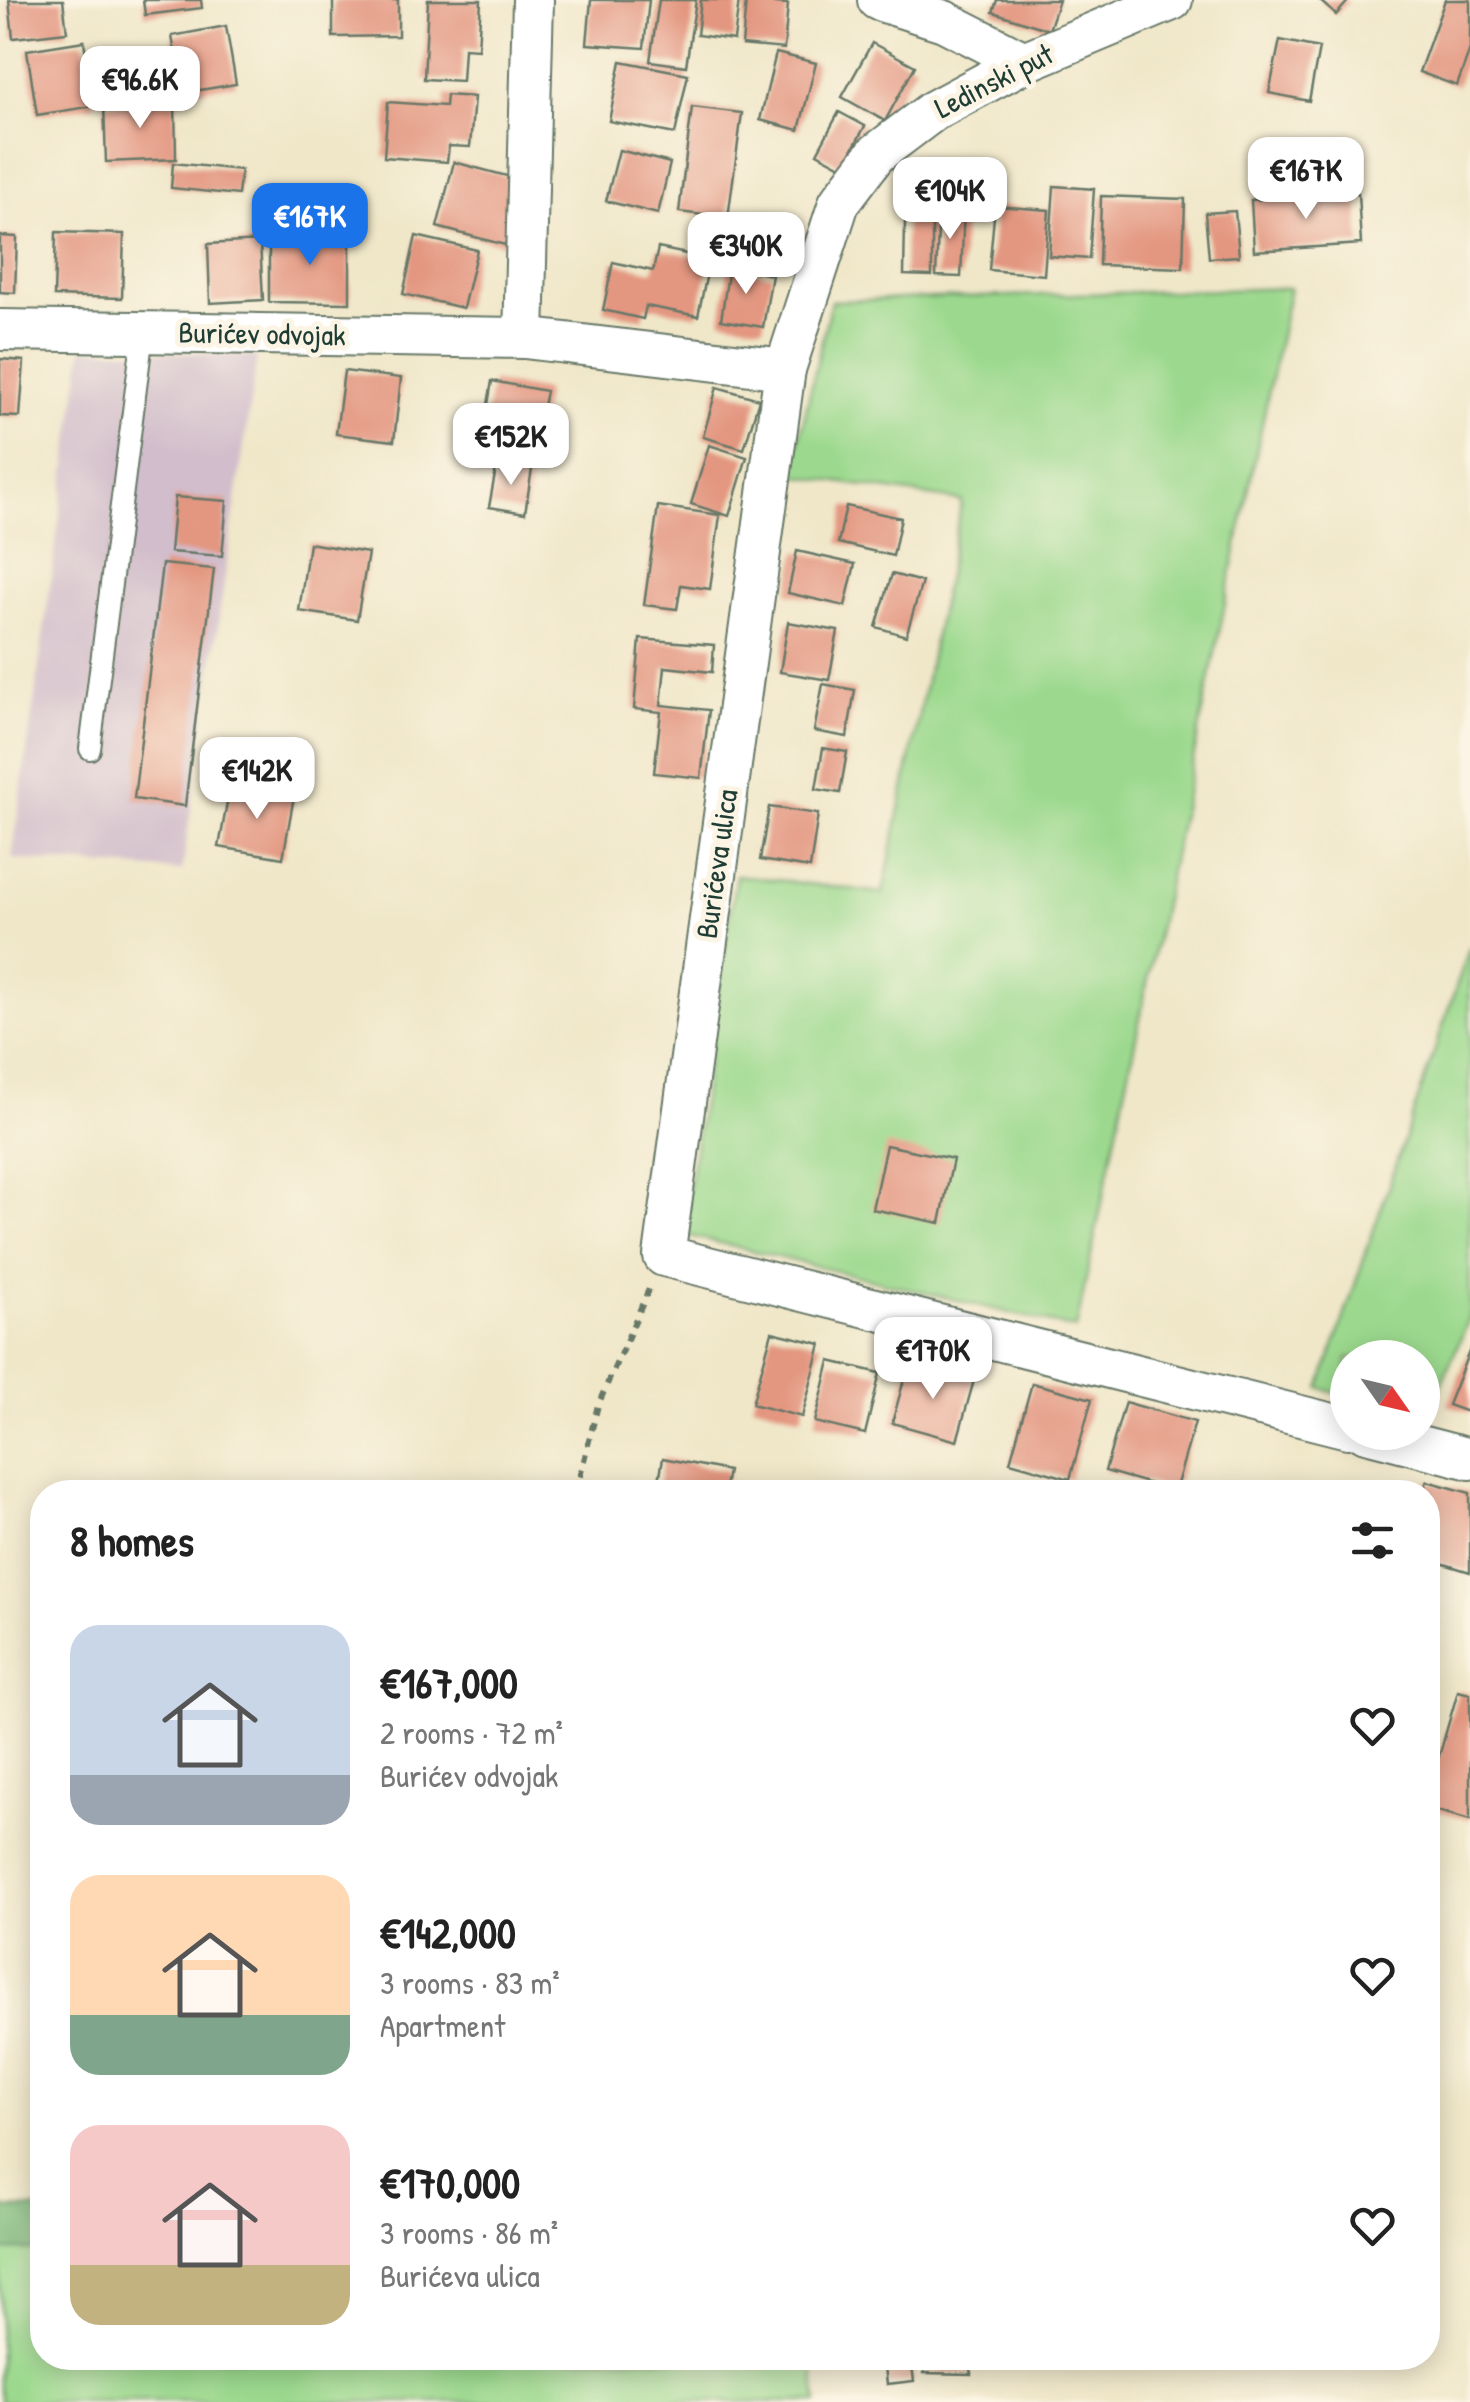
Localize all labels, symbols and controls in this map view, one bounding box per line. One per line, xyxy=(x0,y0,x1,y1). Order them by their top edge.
street label: Ledinski put xyxy=(927,33,1060,127)
pin: €96.6K xyxy=(59,46,221,131)
text: €96.6K xyxy=(102,57,178,100)
pin: €167K xyxy=(1236,137,1376,222)
text: €167K xyxy=(1270,148,1342,191)
pin: €104K xyxy=(880,157,1020,242)
text: €104K xyxy=(915,168,985,211)
pin: €167K xyxy=(240,183,380,268)
text: €167K xyxy=(274,194,346,237)
pin: €340K xyxy=(676,212,816,297)
text: €340K xyxy=(710,223,782,266)
street label: Burićev odvojak xyxy=(178,312,346,354)
pin: €152K xyxy=(441,403,581,488)
text: €152K xyxy=(475,414,547,457)
pin: €142K xyxy=(187,737,327,822)
text: €142K xyxy=(222,748,292,791)
street label: Burićeva ulica xyxy=(686,787,746,941)
pin: €170K xyxy=(863,1317,1003,1402)
text: €170K xyxy=(896,1328,970,1371)
north arrow xyxy=(1330,1340,1440,1450)
map controls xyxy=(1330,1340,1440,1450)
text: 8 homes xyxy=(70,1512,194,1569)
icon: filters xyxy=(1345,1513,1400,1568)
text: €167,000 xyxy=(380,1654,518,1711)
icon: home xyxy=(150,1665,270,1785)
icon: heart xyxy=(1345,1698,1400,1753)
text: 2 rooms · 72 m² xyxy=(380,1711,563,1754)
text: Burićev odvojak xyxy=(380,1754,558,1797)
text: €142,000 xyxy=(380,1904,516,1961)
icon: home xyxy=(150,1915,270,2035)
icon: heart xyxy=(1345,1948,1400,2003)
text: 3 rooms · 83 m² xyxy=(380,1961,560,2004)
text: Apartment xyxy=(380,2004,505,2047)
text: €170,000 xyxy=(380,2154,520,2211)
icon: home xyxy=(150,2165,270,2285)
icon: heart xyxy=(1345,2198,1400,2253)
text: 3 rooms · 86 m² xyxy=(380,2211,558,2254)
text: Burićeva ulica xyxy=(380,2254,540,2297)

